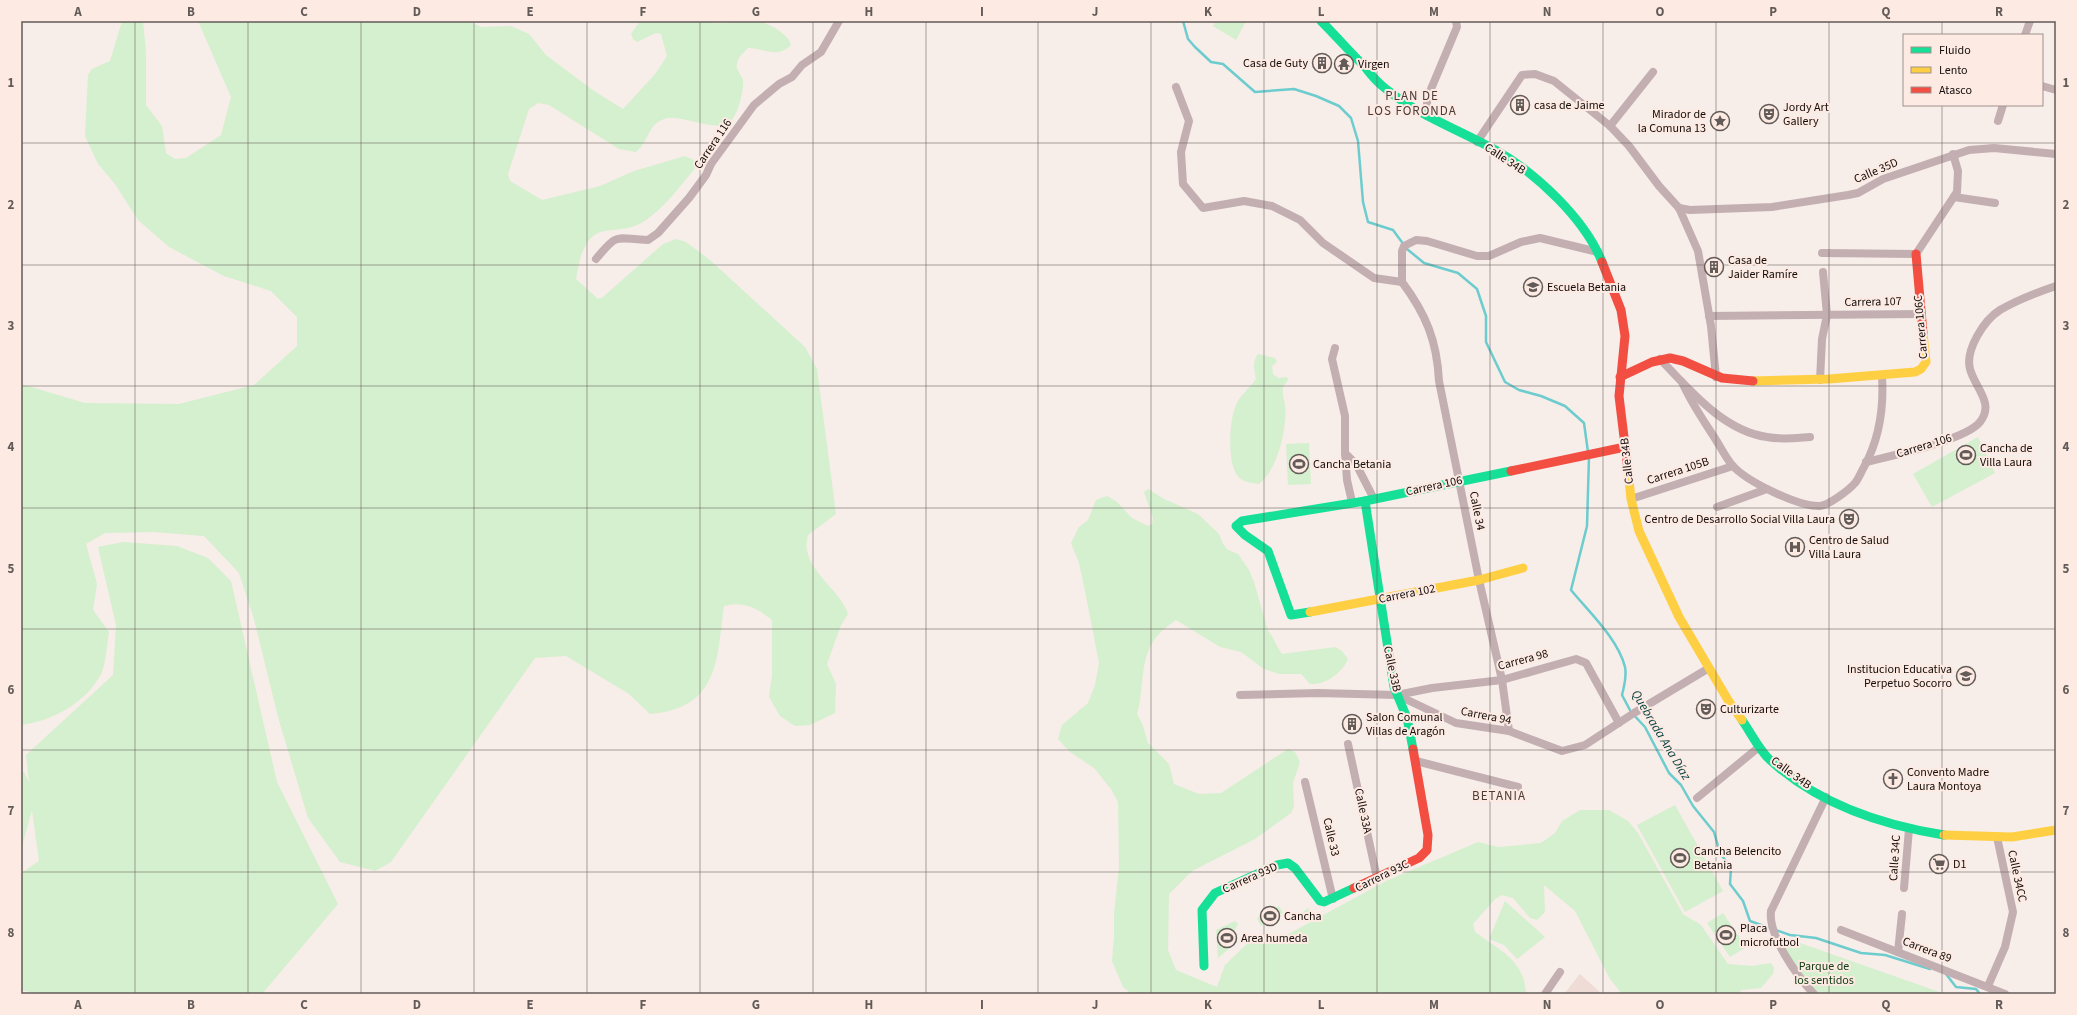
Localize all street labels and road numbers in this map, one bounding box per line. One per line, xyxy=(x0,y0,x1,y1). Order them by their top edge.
street label: Carrera 116 xyxy=(690,115,736,172)
street label: Calle 34B xyxy=(1481,139,1529,179)
street label: Calle 35D xyxy=(1851,154,1901,188)
street label: Carrera 107 xyxy=(1844,293,1902,311)
street label: Carrera 106C xyxy=(1910,294,1932,360)
street label: Carrera 106 xyxy=(1894,429,1954,463)
street label: Calle 34B xyxy=(1616,437,1638,485)
street label: Carrera 105B xyxy=(1645,453,1711,489)
street label: Carrera 106 xyxy=(1404,472,1464,500)
street label: Calle 34 xyxy=(1465,490,1489,532)
street label: Carrera 102 xyxy=(1377,580,1437,608)
street label: Calle 33B xyxy=(1379,645,1405,693)
street label: Carrera 98 xyxy=(1496,645,1550,675)
street label: Carrera 94 xyxy=(1459,703,1513,729)
street label: Calle 34B xyxy=(1767,752,1815,794)
street label: Calle 33A xyxy=(1350,787,1376,836)
street label: Calle 33 xyxy=(1318,816,1344,858)
street label: Calle 34C xyxy=(1885,834,1905,882)
street label: Calle 34CC xyxy=(2003,848,2031,904)
street label: Carrera 93C xyxy=(1352,856,1412,896)
street label: Carrera 93D xyxy=(1220,858,1280,898)
street label: Carrera 89 xyxy=(1900,933,1954,967)

